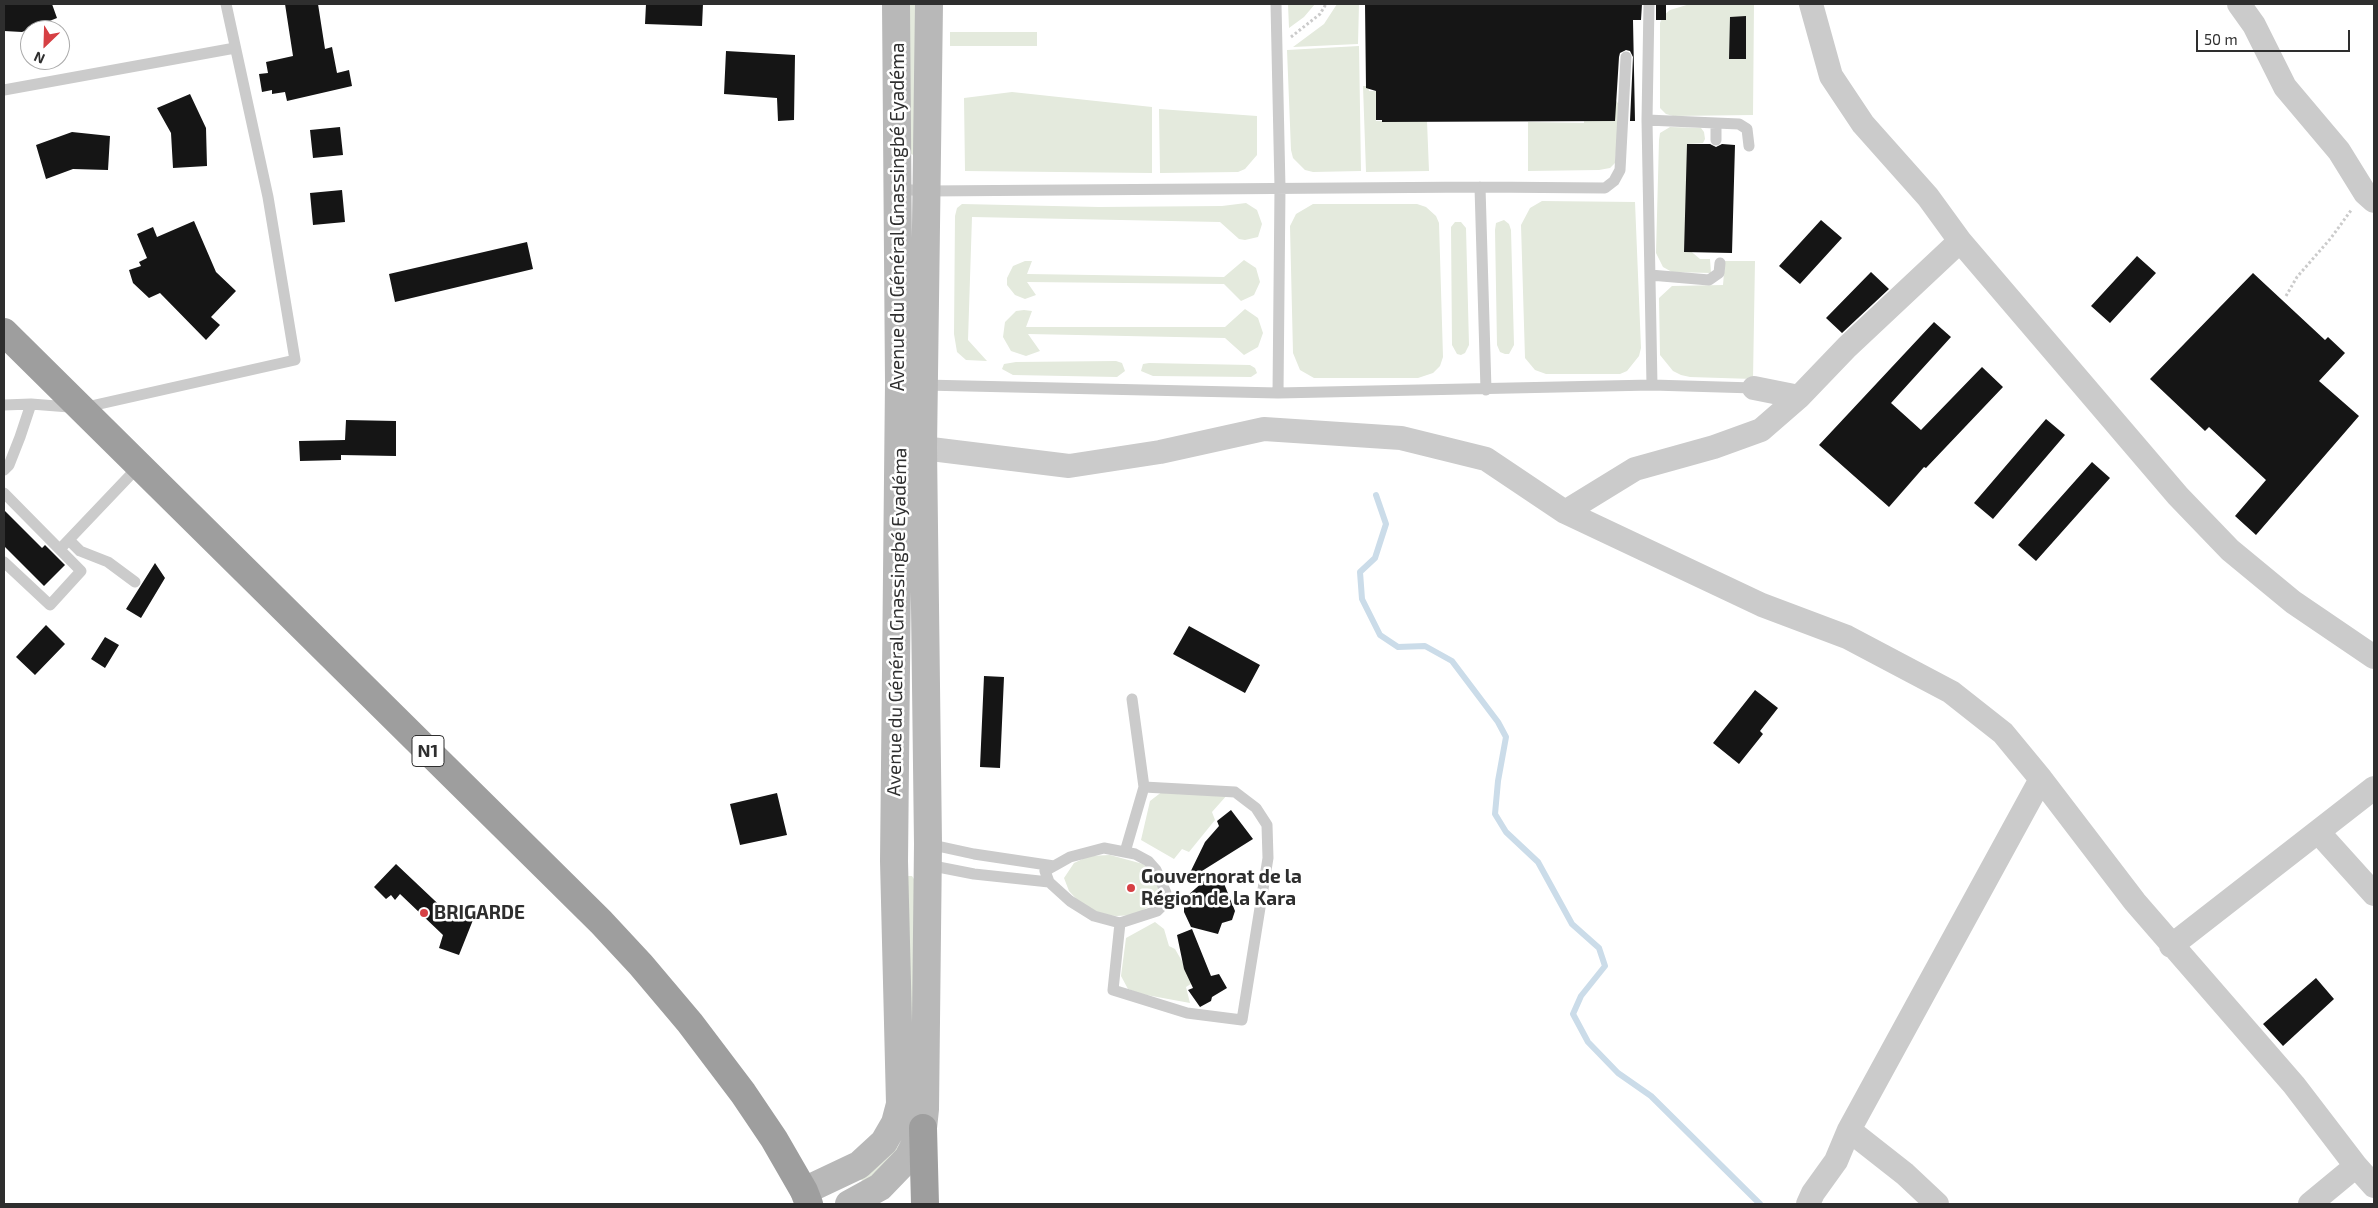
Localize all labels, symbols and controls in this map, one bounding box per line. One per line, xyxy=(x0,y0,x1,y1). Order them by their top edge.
north arrow xyxy=(20,20,70,70)
scale bar xyxy=(2198,20,2352,52)
text: 50 m xyxy=(2204,30,2238,48)
street label: Avenue du Général Gnassingbé Eyadéma xyxy=(887,43,909,391)
text: N xyxy=(31,48,47,68)
street label: Avenue du Général Gnassingbé Eyadéma xyxy=(883,447,911,797)
road number: N1 xyxy=(412,736,444,766)
place label: Gouvernorat de la Région de la Kara xyxy=(1141,866,1302,910)
marker: Gouvernorat de la Région de la Kara xyxy=(1125,882,1137,894)
place label: BRIGARDE xyxy=(434,902,525,924)
marker: BRIGARDE xyxy=(418,907,430,919)

